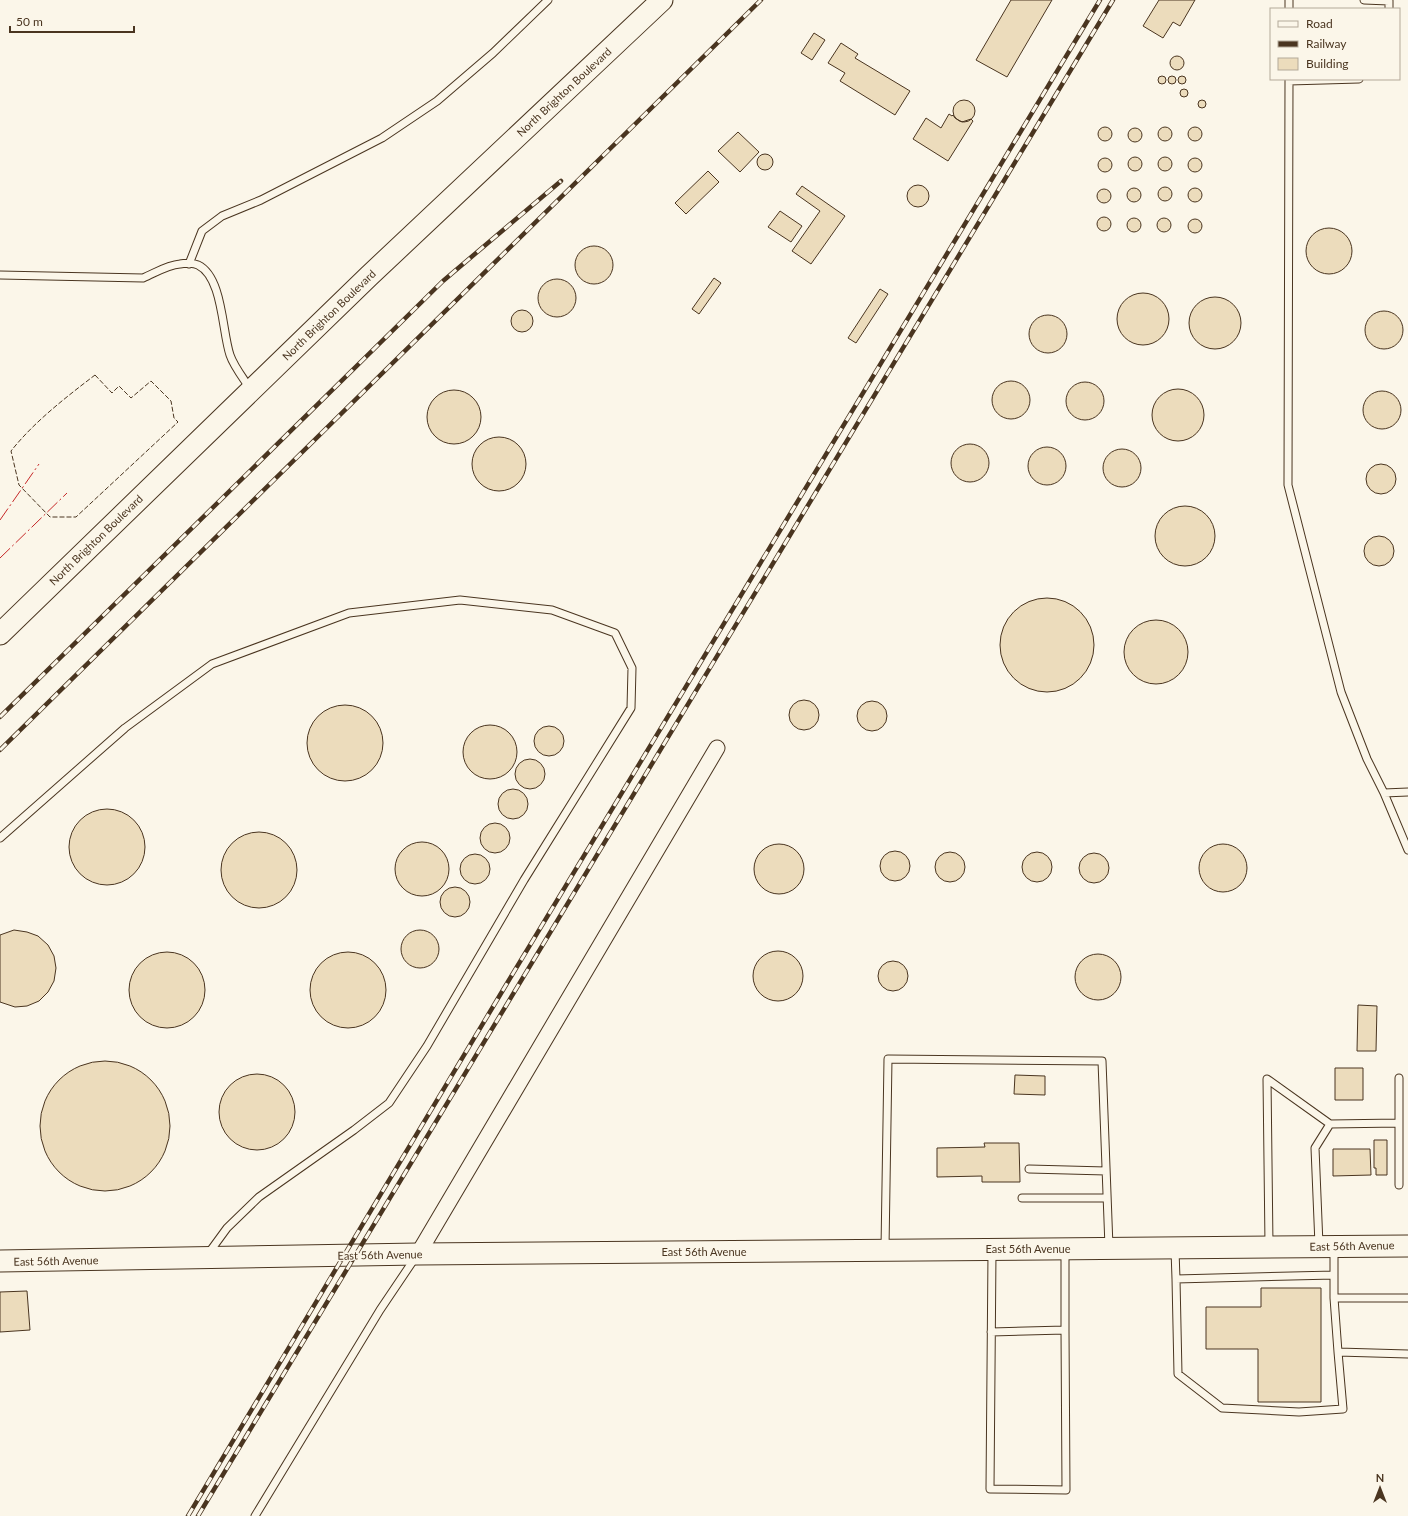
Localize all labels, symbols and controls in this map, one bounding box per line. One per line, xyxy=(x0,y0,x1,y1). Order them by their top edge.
scale bar xyxy=(10,8,134,34)
legend xyxy=(1270,8,1400,80)
text: 50 m xyxy=(16,14,43,29)
text: Road xyxy=(1306,16,1333,31)
text: Railway xyxy=(1306,36,1347,51)
street label: North Brighton Boulevard xyxy=(514,44,614,139)
text: Building xyxy=(1306,56,1349,71)
street label: North Brighton Boulevard xyxy=(279,267,378,363)
street label: North Brighton Boulevard xyxy=(46,492,145,588)
street label: East 56th Avenue xyxy=(1309,1238,1395,1253)
street label: East 56th Avenue xyxy=(986,1242,1071,1255)
street label: East 56th Avenue xyxy=(662,1245,747,1258)
street label: East 56th Avenue xyxy=(337,1247,423,1262)
street label: East 56th Avenue xyxy=(13,1253,99,1268)
north arrow xyxy=(1360,1468,1400,1508)
text: N xyxy=(1376,1471,1384,1484)

